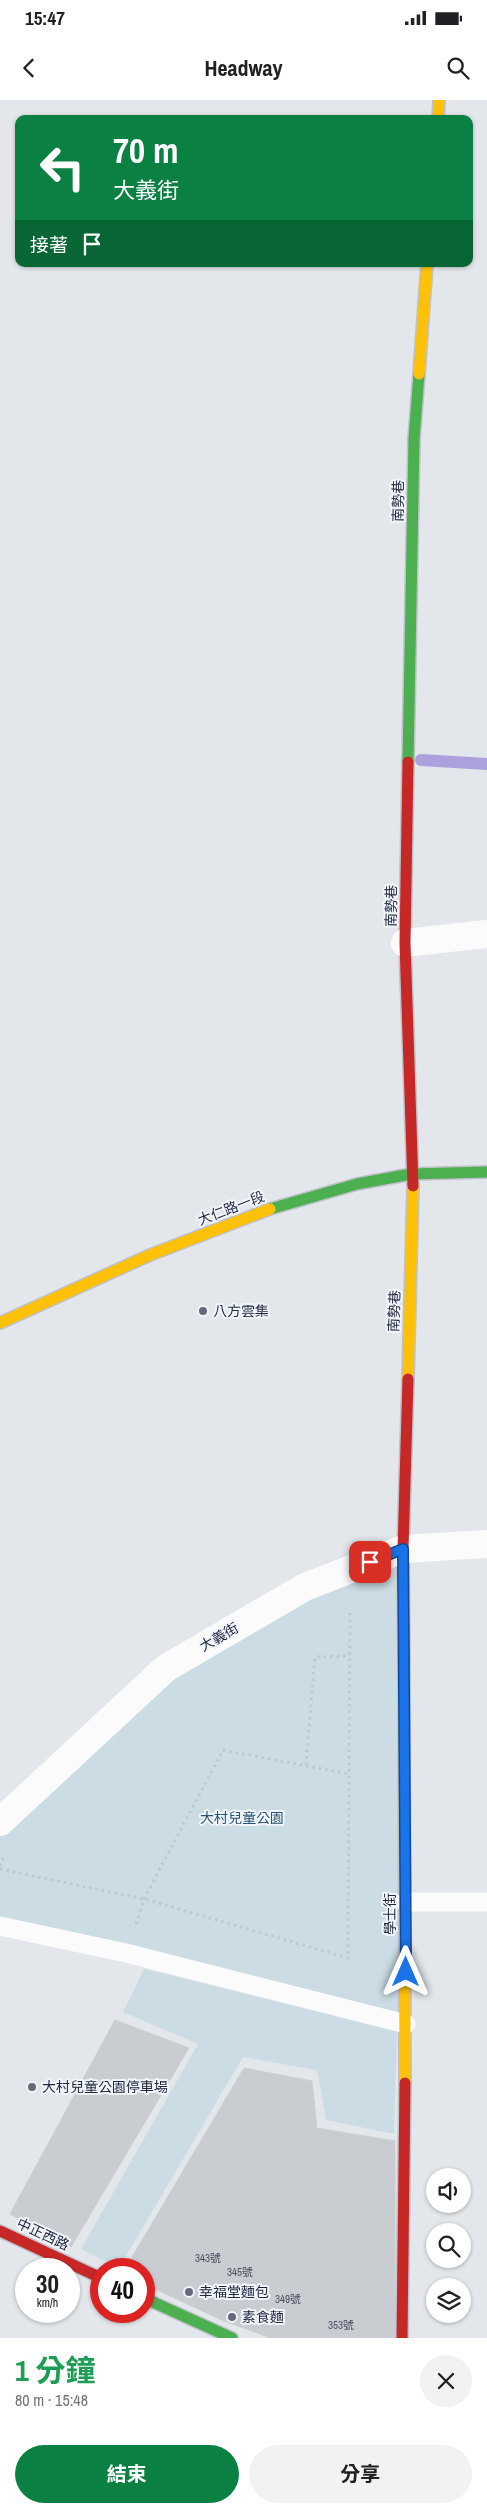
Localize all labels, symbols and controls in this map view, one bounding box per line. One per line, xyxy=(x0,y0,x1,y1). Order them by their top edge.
text: 15:47 xyxy=(25,5,65,31)
text: Headway xyxy=(204,53,283,83)
icon: back xyxy=(15,54,43,82)
icon: search xyxy=(444,54,472,82)
text: 70 m xyxy=(113,127,178,174)
icon: left xyxy=(30,135,95,200)
text: 大義街 xyxy=(113,175,179,205)
icon: arrive xyxy=(78,230,106,258)
text: 接著 xyxy=(30,232,68,258)
street label: 南勢巷 xyxy=(389,480,407,522)
street label: 南勢巷 xyxy=(382,885,400,927)
street label: 大仁路一段 xyxy=(195,1187,267,1229)
street label: 南勢巷 xyxy=(384,1290,404,1332)
place label: 八方雲集 xyxy=(213,1302,269,1320)
marker: 八方雲集 xyxy=(197,1305,209,1317)
pin xyxy=(349,1541,391,1583)
icon: arrive xyxy=(356,1548,384,1576)
street label: 大義街 xyxy=(196,1619,242,1655)
park label: 大村兒童公園 xyxy=(200,1809,284,1827)
street label: 學士街 xyxy=(381,1893,399,1935)
position arrow xyxy=(379,1945,431,1997)
place label: 大村兒童公園停車場 xyxy=(42,2078,168,2096)
marker: 大村兒童公園停車場 xyxy=(26,2081,38,2093)
map controls xyxy=(426,2168,471,2323)
button: sound xyxy=(426,2168,471,2213)
street label: 中正西路 xyxy=(14,2214,72,2254)
button: search xyxy=(426,2223,471,2268)
house number: 343號 xyxy=(195,2251,221,2265)
speed limit sign: 40 xyxy=(90,2258,155,2323)
house number: 345號 xyxy=(227,2265,253,2279)
text: 30 xyxy=(36,2267,59,2301)
button: layers xyxy=(426,2278,471,2323)
place label: 幸福堂麵包 xyxy=(199,2283,269,2301)
marker: 幸福堂麵包 xyxy=(183,2286,195,2298)
house number: 349號 xyxy=(275,2292,301,2306)
text: km/h xyxy=(37,2295,58,2311)
place label: 素食麵 xyxy=(242,2308,284,2326)
marker: 素食麵 xyxy=(226,2311,238,2323)
house number: 353號 xyxy=(328,2318,354,2332)
text: 1 分鐘 xyxy=(15,2350,96,2390)
button: close xyxy=(420,2355,472,2407)
text: 80 m · 15:48 xyxy=(15,2389,88,2411)
button: 結束 xyxy=(15,2445,239,2503)
button: 分享 xyxy=(249,2445,472,2503)

